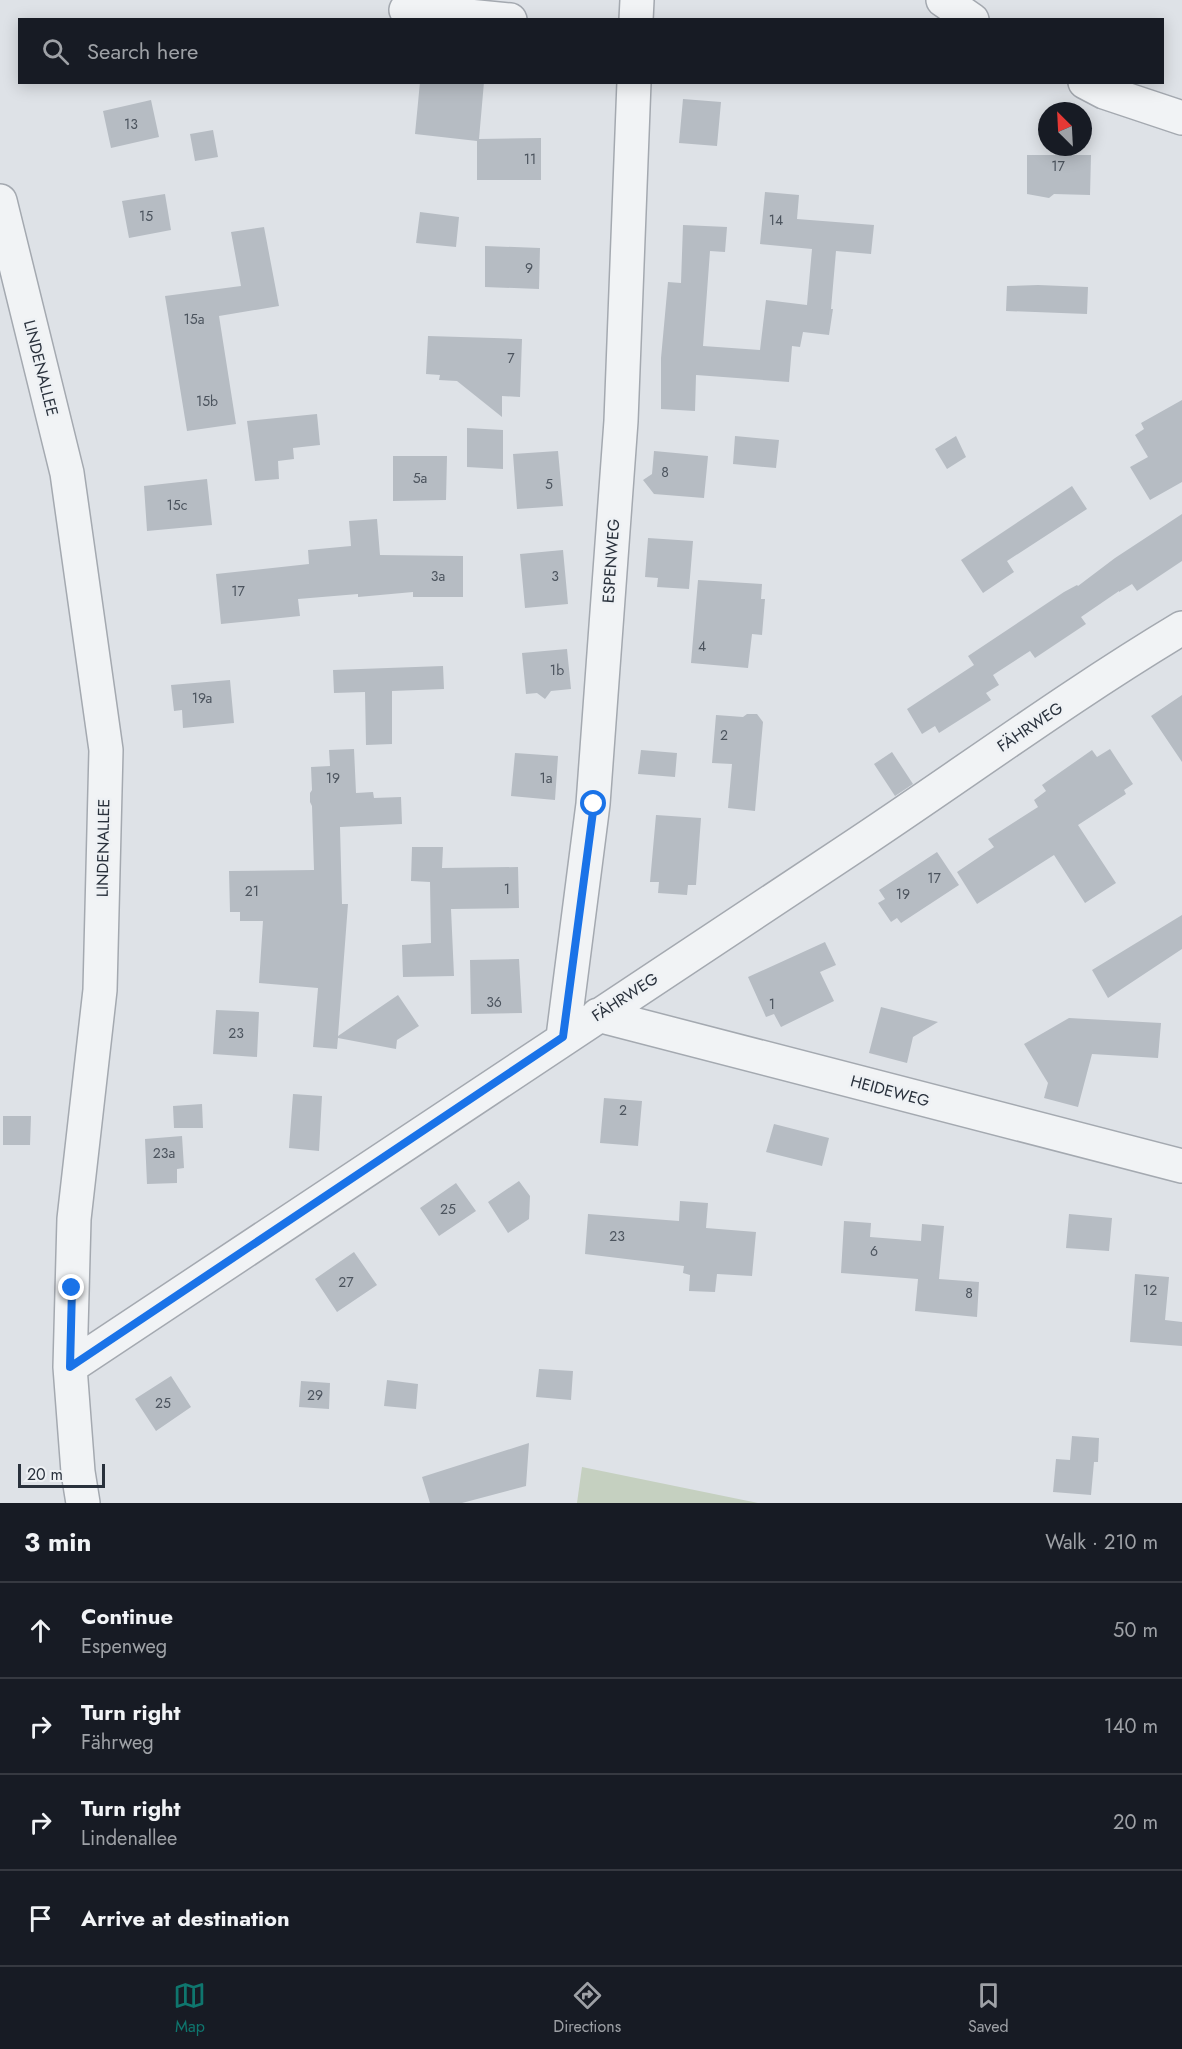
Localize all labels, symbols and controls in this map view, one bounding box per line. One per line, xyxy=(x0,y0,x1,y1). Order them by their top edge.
search box xyxy=(18,18,1164,84)
icon: search xyxy=(39,35,72,68)
text: Search here xyxy=(87,35,198,67)
north arrow xyxy=(1038,102,1092,156)
house number: 13 xyxy=(124,114,138,134)
house number: 11 xyxy=(524,149,536,169)
house number: 17 xyxy=(1051,156,1065,176)
house number: 15 xyxy=(139,206,153,226)
house number: 14 xyxy=(769,210,783,230)
house number: 9 xyxy=(525,258,533,278)
house number: 15a xyxy=(184,309,204,329)
street label: LINDENALLEE xyxy=(18,318,64,418)
house number: 7 xyxy=(507,348,515,368)
house number: 15b xyxy=(196,391,218,411)
house number: 8 xyxy=(661,462,669,482)
house number: 5a xyxy=(413,468,427,488)
house number: 5 xyxy=(545,474,553,494)
house number: 15c xyxy=(167,495,187,515)
street label: ESPENWEG xyxy=(597,518,625,604)
house number: 3a xyxy=(431,566,445,586)
house number: 3 xyxy=(551,566,559,586)
house number: 17 xyxy=(231,581,245,601)
house number: 4 xyxy=(698,636,706,656)
house number: 1b xyxy=(550,660,564,680)
house number: 19a xyxy=(192,688,212,708)
street label: FÄHRWEG xyxy=(993,697,1067,757)
house number: 2 xyxy=(720,725,728,745)
house number: 19 xyxy=(326,768,340,788)
house number: 1a xyxy=(539,768,553,788)
route start xyxy=(580,790,606,816)
street label: LINDENALLEE xyxy=(91,799,115,897)
house number: 17 xyxy=(927,868,941,888)
house number: 1 xyxy=(504,879,510,899)
house number: 21 xyxy=(245,881,259,901)
house number: 19 xyxy=(896,884,910,904)
street label: FÄHRWEG xyxy=(587,967,663,1027)
house number: 36 xyxy=(486,992,502,1012)
house number: 1 xyxy=(769,994,775,1014)
house number: 23 xyxy=(228,1023,244,1043)
street label: HEIDEWEG xyxy=(848,1069,932,1113)
house number: 2 xyxy=(619,1100,627,1120)
house number: 23a xyxy=(153,1143,175,1163)
house number: 25 xyxy=(440,1199,456,1219)
house number: 23 xyxy=(609,1226,625,1246)
house number: 6 xyxy=(870,1241,878,1261)
house number: 27 xyxy=(338,1272,354,1292)
route end xyxy=(58,1274,84,1300)
house number: 12 xyxy=(1143,1280,1157,1300)
house number: 8 xyxy=(965,1283,973,1303)
house number: 29 xyxy=(307,1385,323,1405)
house number: 25 xyxy=(155,1393,171,1413)
scale bar xyxy=(18,1461,105,1488)
text: 20 m xyxy=(27,1463,63,1486)
text: 3 min xyxy=(24,1523,91,1561)
text: Walk · 210 m xyxy=(1045,1528,1158,1557)
text: Continue xyxy=(81,1600,173,1632)
icon: ahead xyxy=(24,1614,57,1647)
text: 50 m xyxy=(1113,1616,1158,1645)
text: Espenweg xyxy=(81,1632,167,1661)
text: Turn right xyxy=(81,1696,181,1728)
icon: right xyxy=(24,1710,57,1743)
text: 140 m xyxy=(1104,1712,1158,1741)
text: Fährweg xyxy=(81,1728,154,1757)
text: Turn right xyxy=(81,1792,181,1824)
icon: right xyxy=(24,1806,57,1839)
text: 20 m xyxy=(1113,1808,1158,1837)
text: Lindenallee xyxy=(81,1824,177,1853)
icon: arrive xyxy=(24,1902,57,1935)
text: Arrive at destination xyxy=(81,1902,290,1934)
tab: Map xyxy=(173,1979,206,2038)
tab: Directions xyxy=(553,1979,621,2038)
tab: Saved xyxy=(968,1979,1009,2038)

